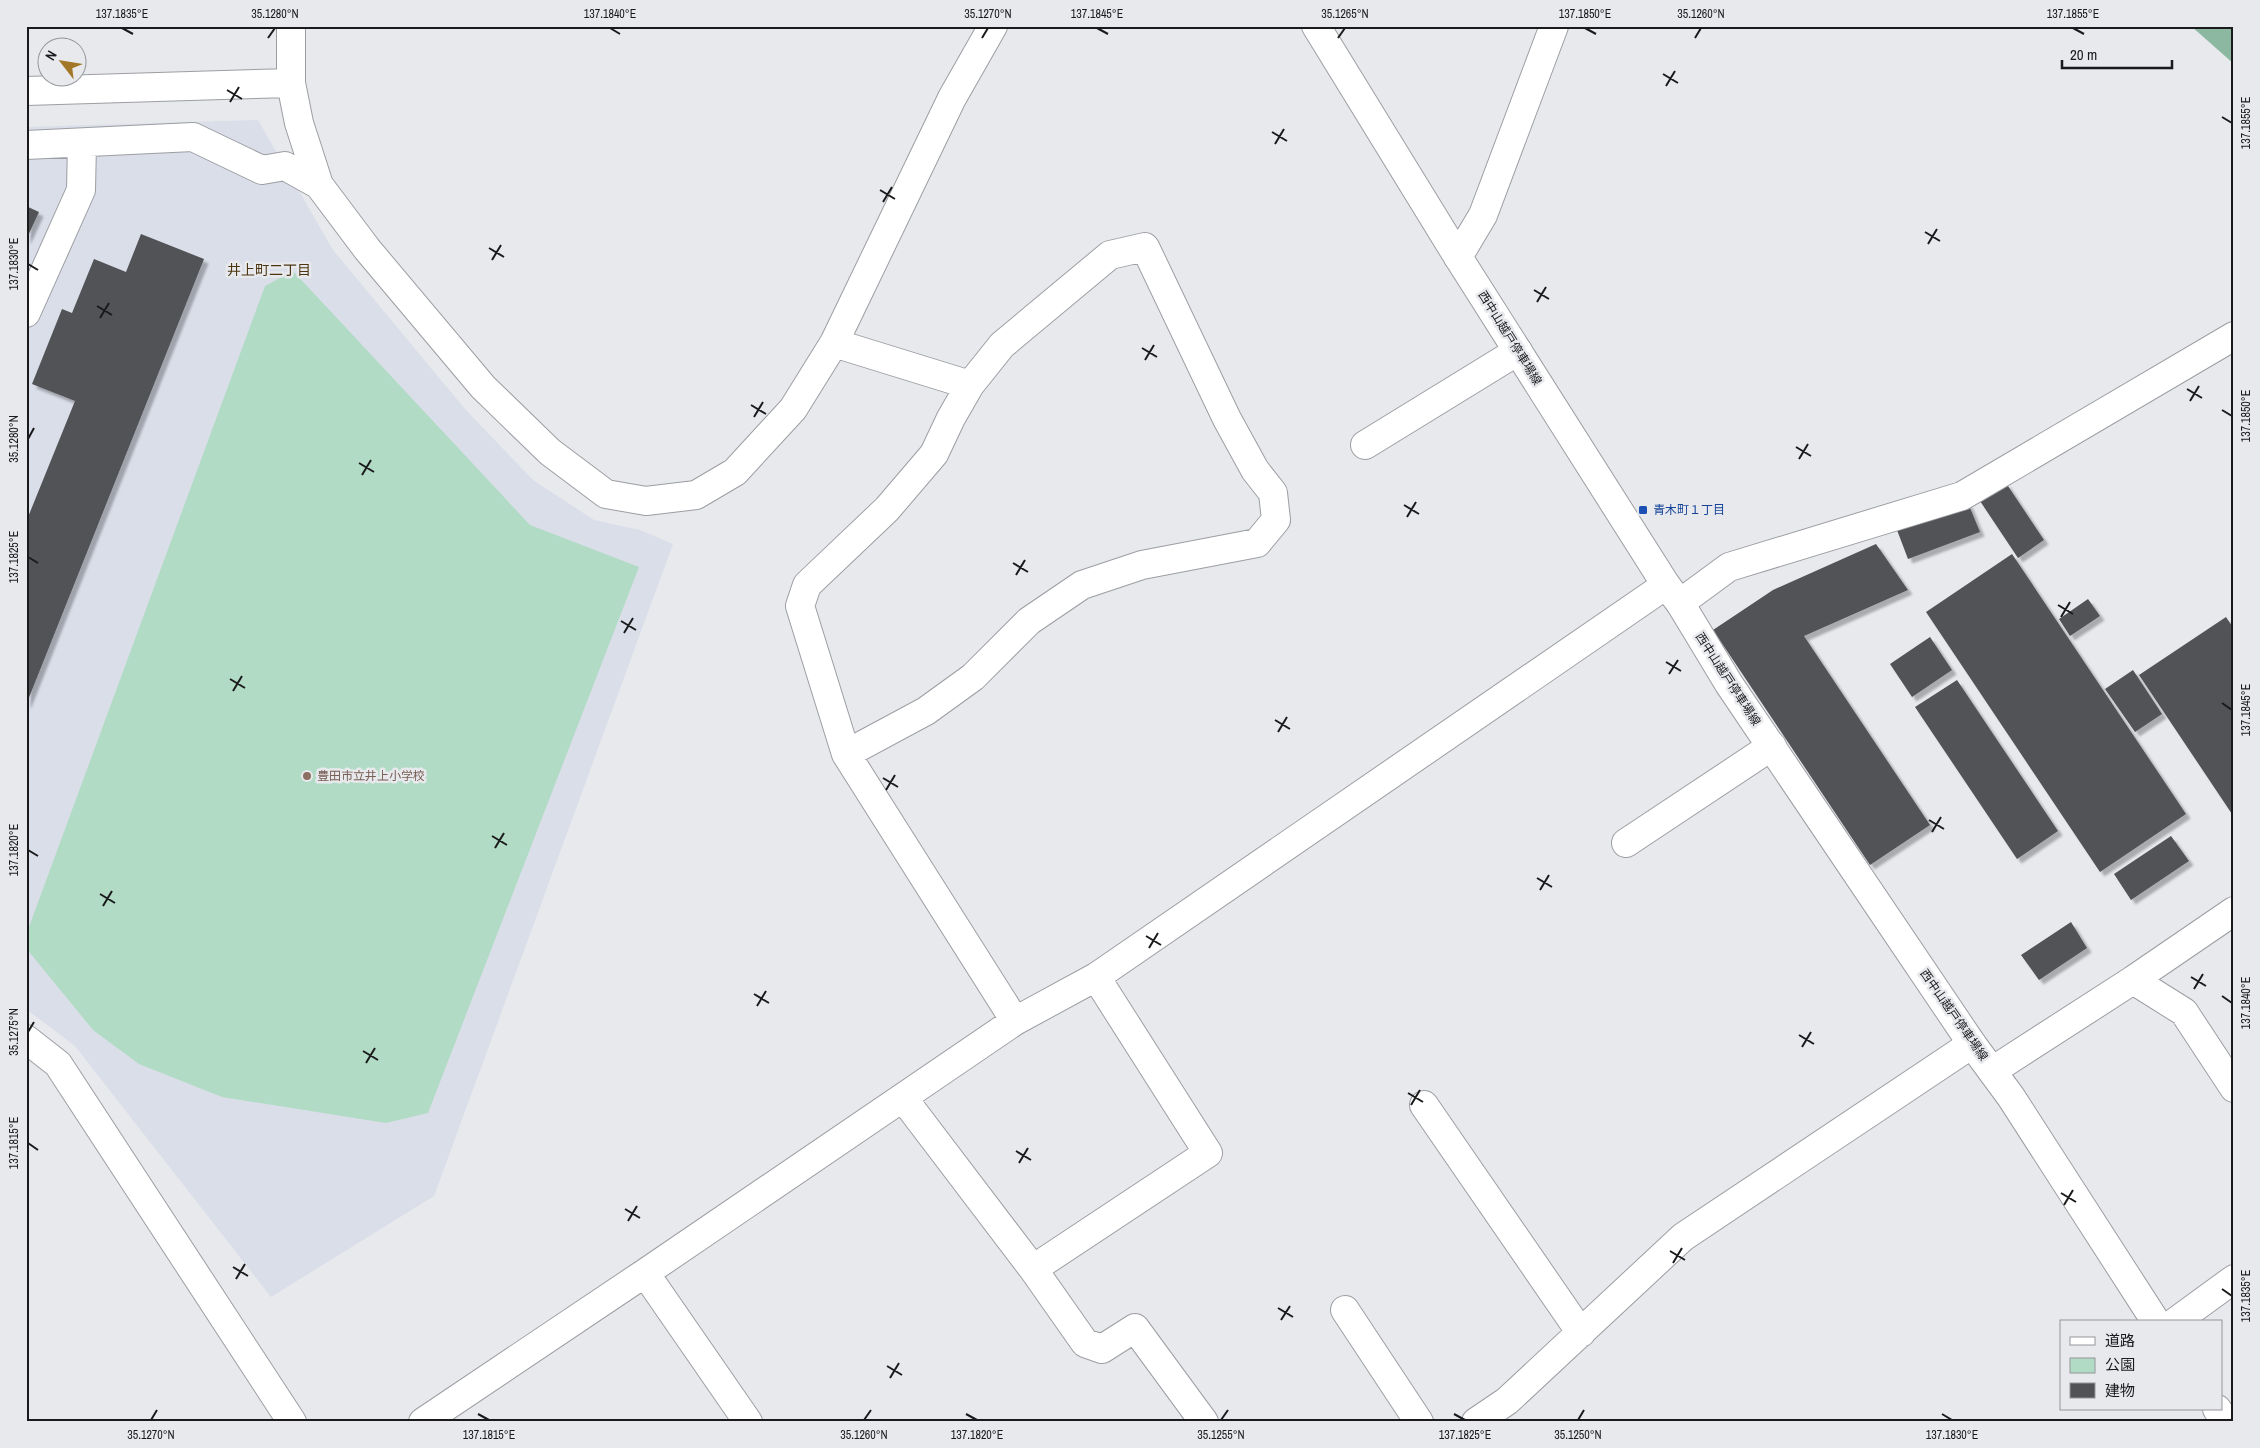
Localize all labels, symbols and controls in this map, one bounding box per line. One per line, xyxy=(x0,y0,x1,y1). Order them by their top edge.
text: 137.1835°E xyxy=(96,6,148,22)
text: 35.1280°N xyxy=(251,6,299,22)
text: 137.1840°E xyxy=(584,6,636,22)
text: 35.1270°N xyxy=(964,6,1012,22)
text: 137.1845°E xyxy=(1071,6,1123,22)
text: 35.1265°N xyxy=(1321,6,1369,22)
text: 137.1850°E xyxy=(1559,6,1611,22)
text: 35.1260°N xyxy=(1677,6,1725,22)
text: 137.1855°E xyxy=(2047,6,2099,22)
north arrow xyxy=(38,38,88,88)
scale bar xyxy=(2062,38,2172,70)
text: 20 m xyxy=(2070,44,2097,65)
text: N xyxy=(41,47,61,63)
text: 137.1855°E xyxy=(2238,97,2254,149)
text: 137.1830°E xyxy=(6,238,22,290)
district label: 井上町二丁目 xyxy=(227,261,311,279)
street label: 西中山越戸停車場線 xyxy=(1475,288,1545,388)
text: 137.1850°E xyxy=(2238,390,2254,442)
text: 35.1280°N xyxy=(6,415,22,463)
place label: 青木町１丁目 xyxy=(1653,502,1725,518)
marker: 青木町１丁目 xyxy=(1637,504,1649,516)
text: 137.1825°E xyxy=(6,531,22,583)
street label: 西中山越戸停車場線 xyxy=(1692,629,1764,729)
text: 137.1845°E xyxy=(2238,684,2254,736)
place label: 豊田市立井上小学校 xyxy=(317,768,425,784)
marker: 豊田市立井上小学校 xyxy=(301,770,313,782)
text: 137.1820°E xyxy=(6,824,22,876)
street label: 西中山越戸停車場線 xyxy=(1916,966,1992,1064)
text: 137.1840°E xyxy=(2238,977,2254,1029)
text: 35.1275°N xyxy=(6,1008,22,1056)
text: 137.1815°E xyxy=(6,1117,22,1169)
text: 137.1835°E xyxy=(2238,1270,2254,1322)
legend xyxy=(2060,1320,2222,1410)
text: 道路 xyxy=(2105,1330,2135,1351)
text: 公園 xyxy=(2105,1354,2135,1375)
text: 建物 xyxy=(2105,1380,2135,1401)
text: 35.1270°N xyxy=(127,1427,175,1443)
text: 137.1815°E xyxy=(463,1427,515,1443)
text: 35.1260°N xyxy=(840,1427,888,1443)
text: 137.1820°E xyxy=(951,1427,1003,1443)
text: 35.1255°N xyxy=(1197,1427,1245,1443)
text: 137.1825°E xyxy=(1439,1427,1491,1443)
text: 35.1250°N xyxy=(1554,1427,1602,1443)
text: 137.1830°E xyxy=(1926,1427,1978,1443)

